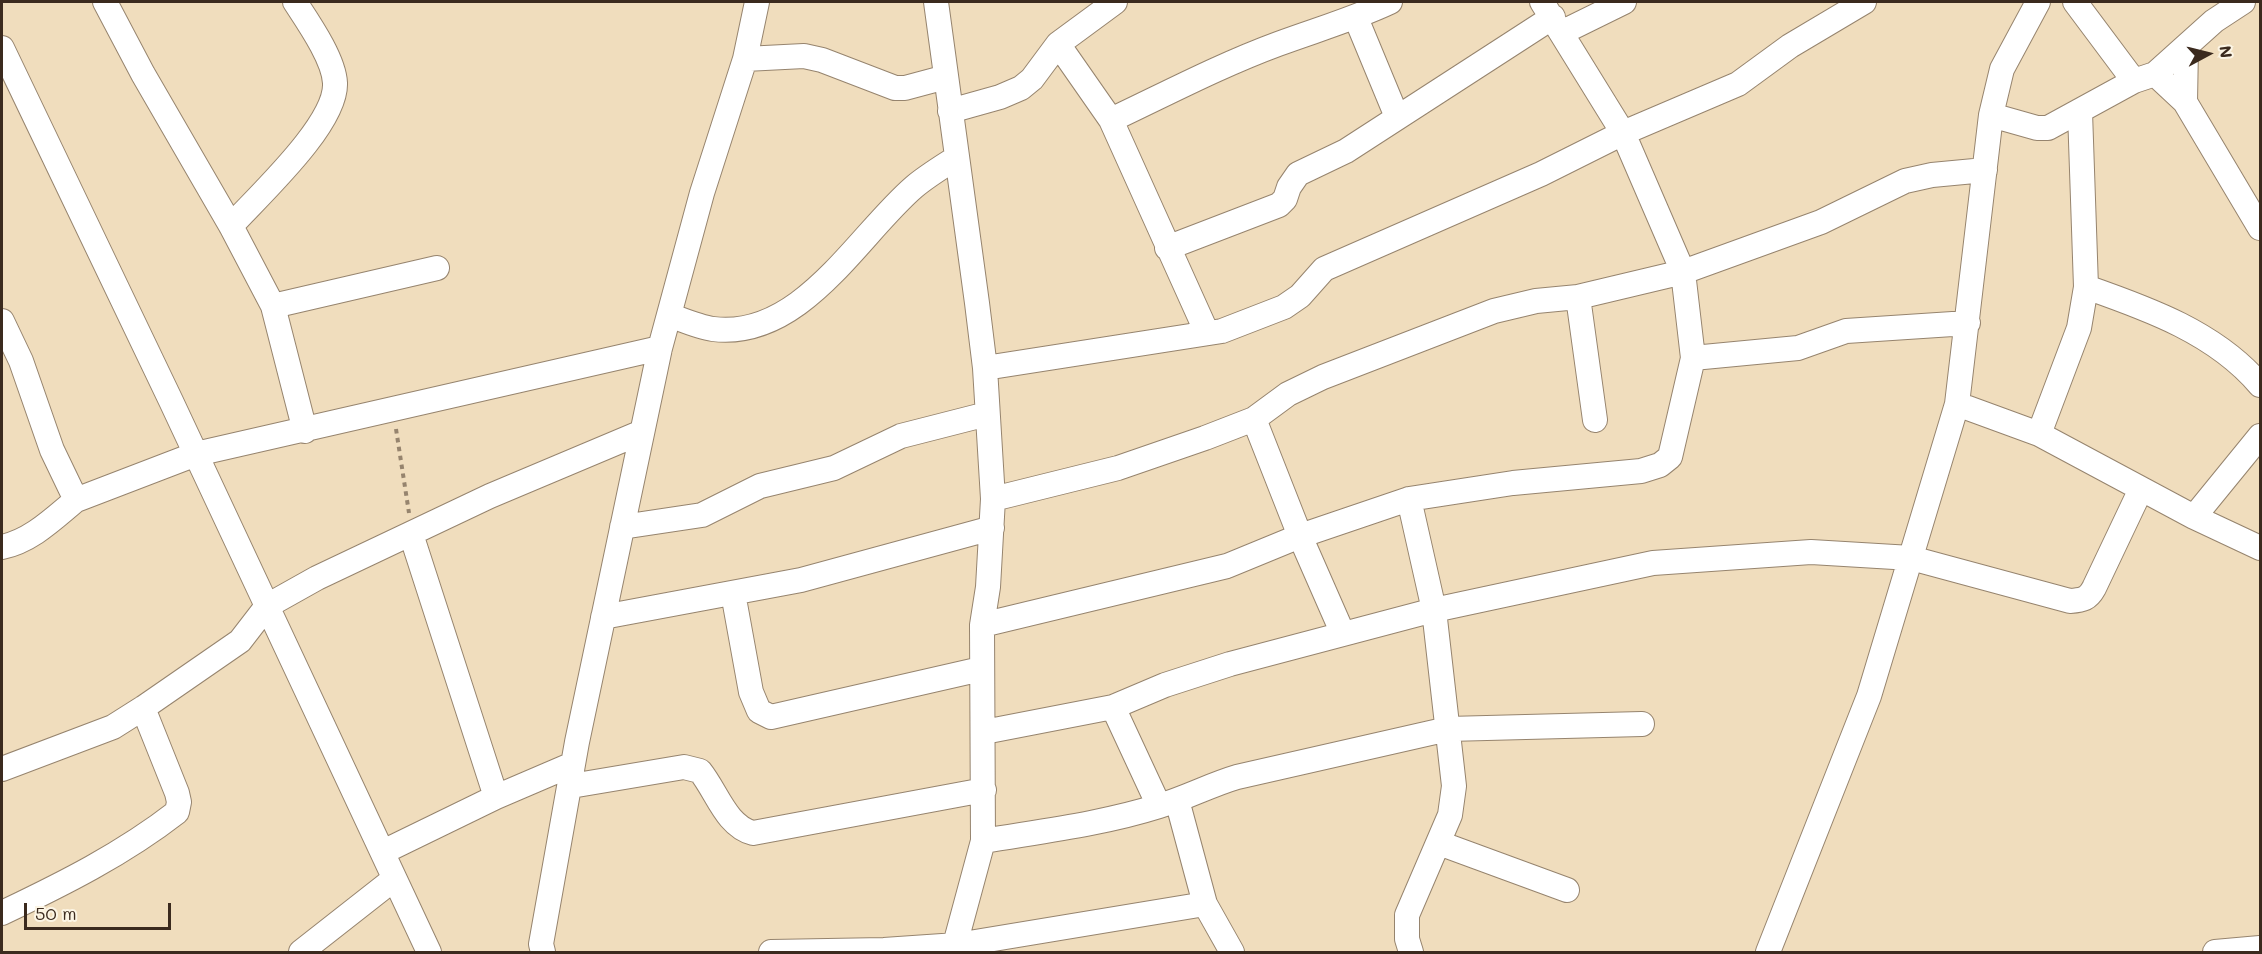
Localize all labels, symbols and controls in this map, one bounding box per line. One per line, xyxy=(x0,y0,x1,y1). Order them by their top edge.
north arrow xyxy=(2178,24,2238,84)
text: N xyxy=(2215,44,2238,59)
scale bar xyxy=(27,891,174,929)
text: 50 m xyxy=(35,901,77,925)

